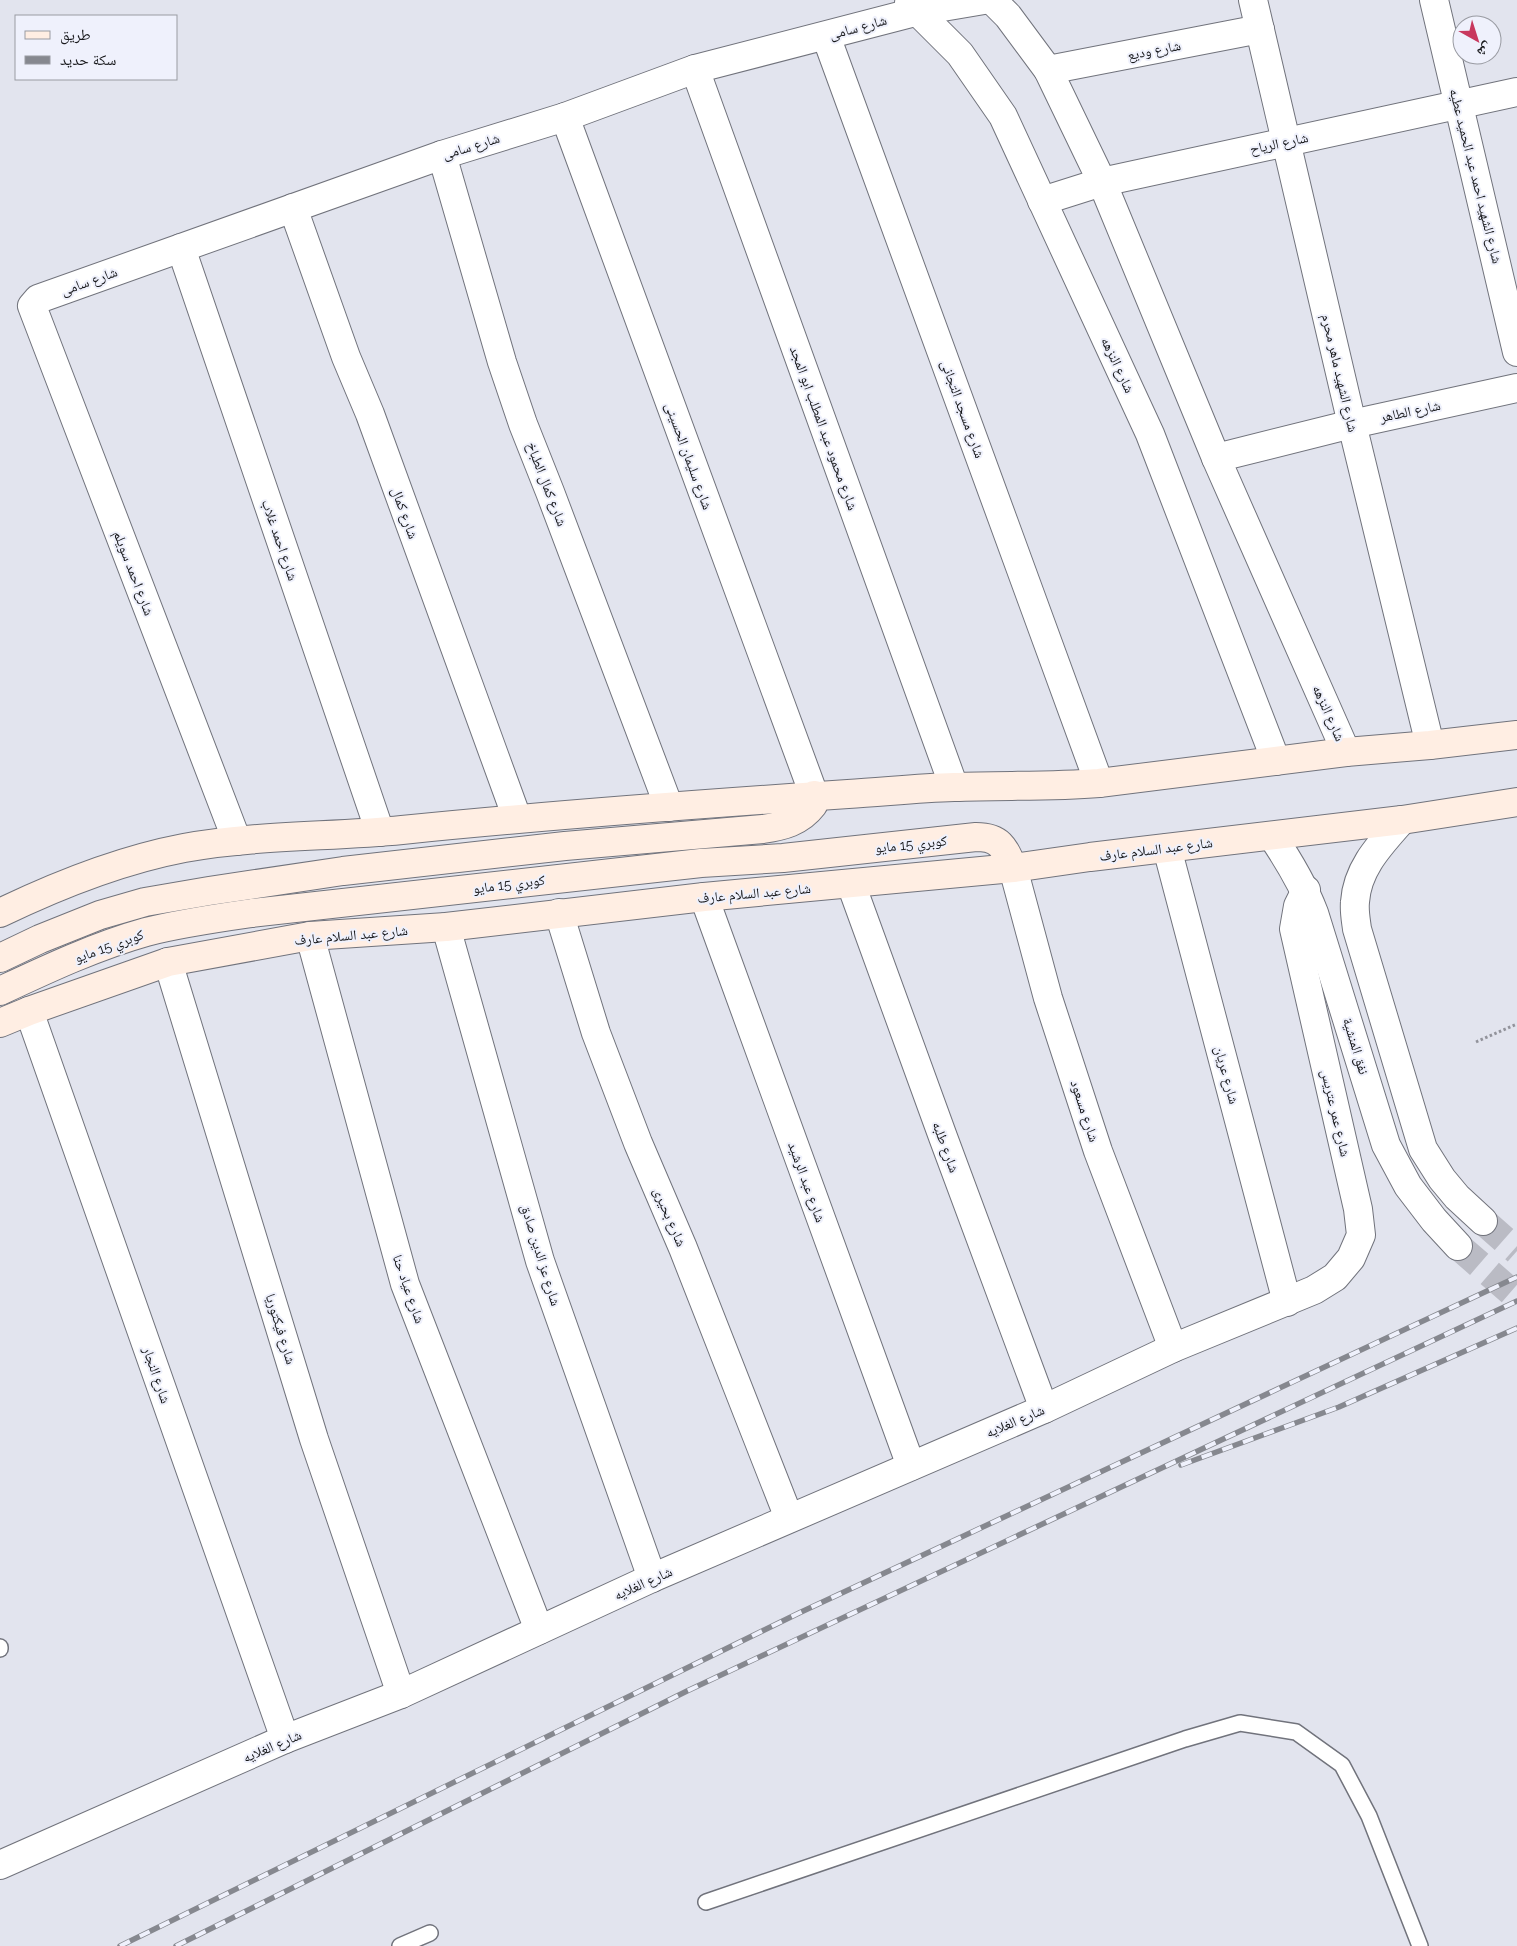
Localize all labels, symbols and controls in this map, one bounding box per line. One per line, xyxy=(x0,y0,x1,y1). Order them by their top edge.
street label: شارع سامى xyxy=(827,12,889,44)
legend xyxy=(15,15,178,80)
north arrow xyxy=(1452,15,1502,65)
text: طريق xyxy=(60,26,91,45)
street label: شارع وديع xyxy=(1126,37,1182,65)
text: ش xyxy=(1474,38,1496,61)
text: سكة حديد xyxy=(60,51,116,69)
street label: شارع الشهيد احمد عبد الحميد عطيه xyxy=(1445,87,1506,266)
street label: شارع الرياح xyxy=(1248,129,1310,159)
street label: شارع سامى xyxy=(440,130,502,164)
street label: شارع سامى xyxy=(59,263,120,300)
street label: شارع الشهيد ماهر محرم xyxy=(1317,312,1361,434)
street label: شارع النزهه xyxy=(1096,335,1138,396)
street label: شارع محمود عبد المطلب ابو المجد xyxy=(785,344,861,513)
street label: شارع مسجد التجانى xyxy=(936,358,988,461)
street label: شارع الطاهر xyxy=(1377,397,1442,427)
street label: شارع سليمان الحسينى xyxy=(660,400,716,512)
street label: شارع كمال الطباخ xyxy=(522,440,570,529)
street label: شارع كمال xyxy=(386,485,422,542)
street label: شارع احمد غلاب xyxy=(257,497,301,583)
street label: شارع احمد سويلم xyxy=(109,528,158,618)
street label: شارع النزهه xyxy=(1308,682,1348,744)
street label: كوبري 15 مايو xyxy=(874,832,948,859)
street label: شارع عبد السلام عارف xyxy=(1098,834,1214,866)
street label: كوبري 15 مايو xyxy=(472,872,547,900)
street label: شارع عبد السلام عارف xyxy=(697,880,812,908)
street label: شارع عبد السلام عارف xyxy=(294,922,409,950)
street label: كوبري 15 مايو xyxy=(72,926,147,969)
street label: نفق المنشية xyxy=(1338,1016,1372,1077)
street label: شارع عريان xyxy=(1210,1044,1242,1106)
street label: شارع عمر عتريس xyxy=(1316,1068,1354,1159)
street label: شارع مسعود xyxy=(1066,1078,1102,1145)
street label: شارع طلبه xyxy=(927,1119,963,1175)
street label: شارع عبد الرشيد xyxy=(783,1140,829,1225)
street label: شارع بحيرى xyxy=(649,1185,690,1250)
street label: شارع عز الدين صادق xyxy=(516,1202,564,1308)
street label: شارع عياد حنا xyxy=(388,1252,428,1326)
street label: شارع فيكتوريا xyxy=(261,1292,299,1367)
street label: شارع النجار xyxy=(138,1344,174,1406)
street label: شارع الغلايه xyxy=(983,1402,1047,1442)
street label: شارع الغلايه xyxy=(611,1563,675,1605)
street label: شارع الغلايه xyxy=(240,1727,304,1767)

